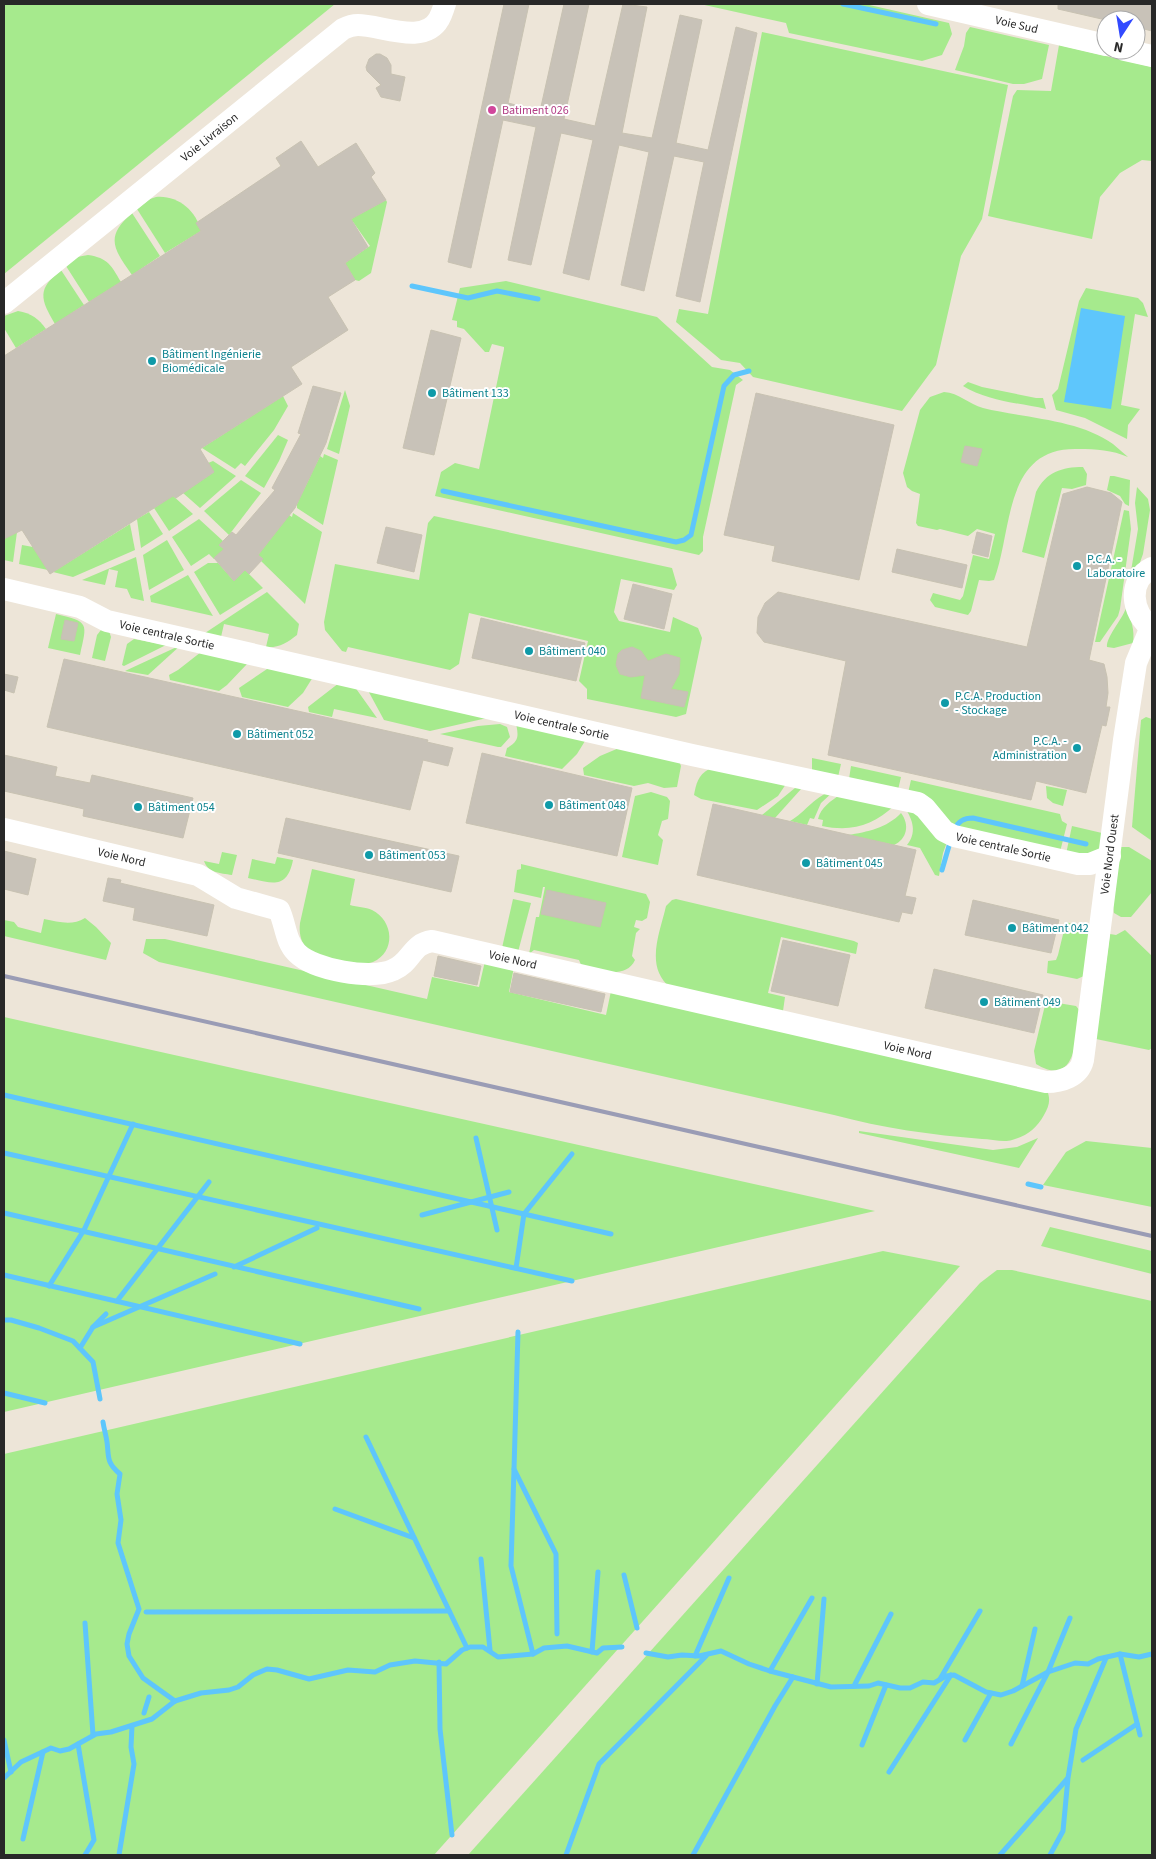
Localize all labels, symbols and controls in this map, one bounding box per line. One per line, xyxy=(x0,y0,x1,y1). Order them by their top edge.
north arrow xyxy=(1096,10,1146,60)
street label: Voie Sud xyxy=(994,11,1040,38)
text: N xyxy=(1112,36,1125,57)
place label: Batiment 026 xyxy=(502,102,569,119)
marker: Batiment 026 xyxy=(486,104,498,116)
street label: Voie Livraison xyxy=(177,109,242,165)
place label: Bâtiment Ingénierie Biomédicale xyxy=(162,346,261,377)
marker: Bâtiment Ingénierie Biomédicale xyxy=(146,355,158,367)
place label: Bâtiment 133 xyxy=(442,385,509,402)
marker: Bâtiment 133 xyxy=(426,387,438,399)
place label: P.C.A. - Laboratoire xyxy=(1087,551,1145,582)
marker: P.C.A. - Laboratoire xyxy=(1071,560,1083,572)
street label: Voie centrale Sortie xyxy=(118,616,216,654)
place label: Bâtiment 040 xyxy=(539,643,606,660)
marker: Bâtiment 040 xyxy=(523,645,535,657)
place label: P.C.A. Production - Stockage xyxy=(955,688,1041,719)
marker: P.C.A. Production - Stockage xyxy=(939,697,951,709)
street label: Voie centrale Sortie xyxy=(512,706,611,744)
place label: Bâtiment 052 xyxy=(247,726,314,743)
marker: Bâtiment 052 xyxy=(231,728,243,740)
place label: P.C.A. - Administration xyxy=(993,733,1067,764)
marker: P.C.A. - Administration xyxy=(1071,742,1083,754)
place label: Bâtiment 048 xyxy=(559,797,626,814)
place label: Bâtiment 054 xyxy=(148,799,215,816)
marker: Bâtiment 048 xyxy=(543,799,555,811)
marker: Bâtiment 054 xyxy=(132,801,144,813)
street label: Voie Nord Ouest xyxy=(1096,813,1123,895)
street label: Voie centrale Sortie xyxy=(954,828,1053,866)
street label: Voie Nord xyxy=(96,843,147,871)
place label: Bâtiment 053 xyxy=(379,847,446,864)
marker: Bâtiment 053 xyxy=(363,849,375,861)
place label: Bâtiment 045 xyxy=(816,855,883,872)
marker: Bâtiment 045 xyxy=(800,857,812,869)
place label: Bâtiment 042 xyxy=(1022,920,1089,937)
marker: Bâtiment 042 xyxy=(1006,922,1018,934)
street label: Voie Nord xyxy=(487,946,539,973)
place label: Bâtiment 049 xyxy=(994,994,1061,1011)
marker: Bâtiment 049 xyxy=(978,996,990,1008)
street label: Voie Nord xyxy=(882,1036,933,1064)

